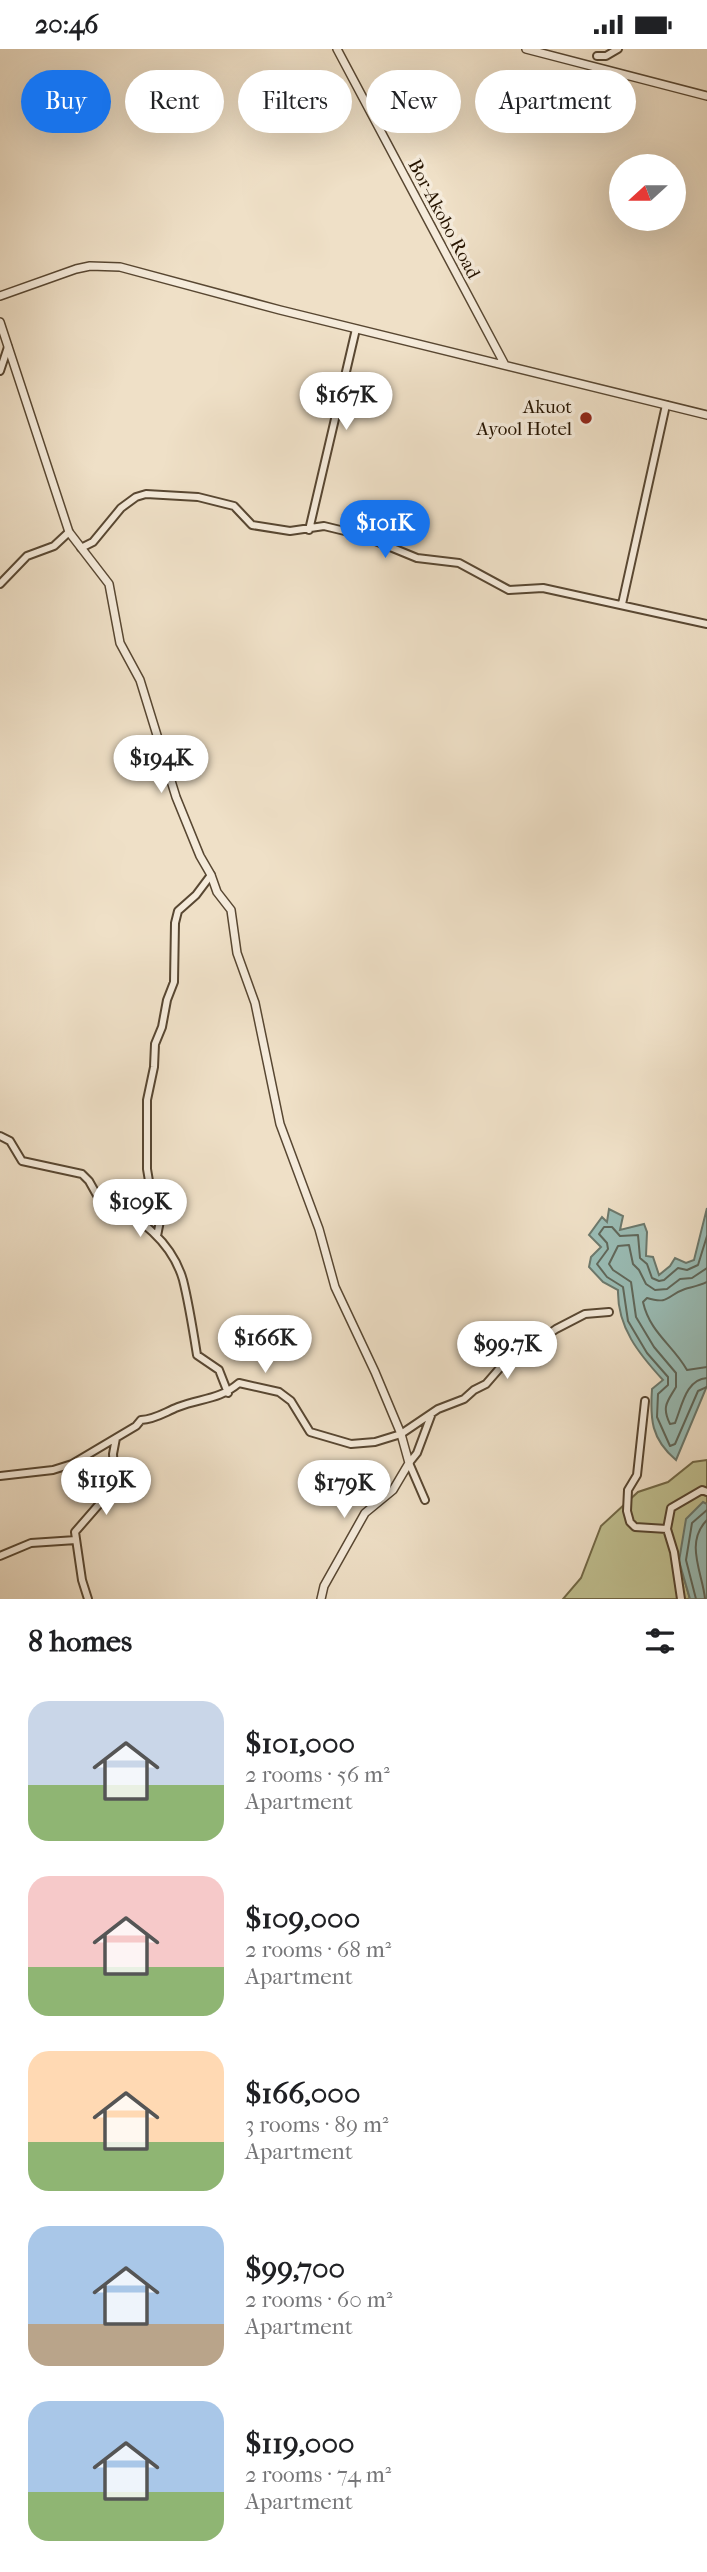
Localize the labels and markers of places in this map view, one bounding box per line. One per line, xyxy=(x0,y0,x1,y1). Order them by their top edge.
pin: $167K xyxy=(297,373,395,432)
place label: Akuot Ayool Hotel xyxy=(476,396,572,440)
marker: Akuot Ayool Hotel xyxy=(578,410,594,426)
pin: $101K xyxy=(336,501,434,560)
pin: $194K xyxy=(112,735,210,795)
pin: $109K xyxy=(91,1179,189,1239)
pin: $166K xyxy=(216,1315,314,1375)
pin: $99.7K xyxy=(450,1321,564,1381)
pin: $119K xyxy=(57,1457,155,1517)
pin: $179K xyxy=(295,1461,393,1520)

